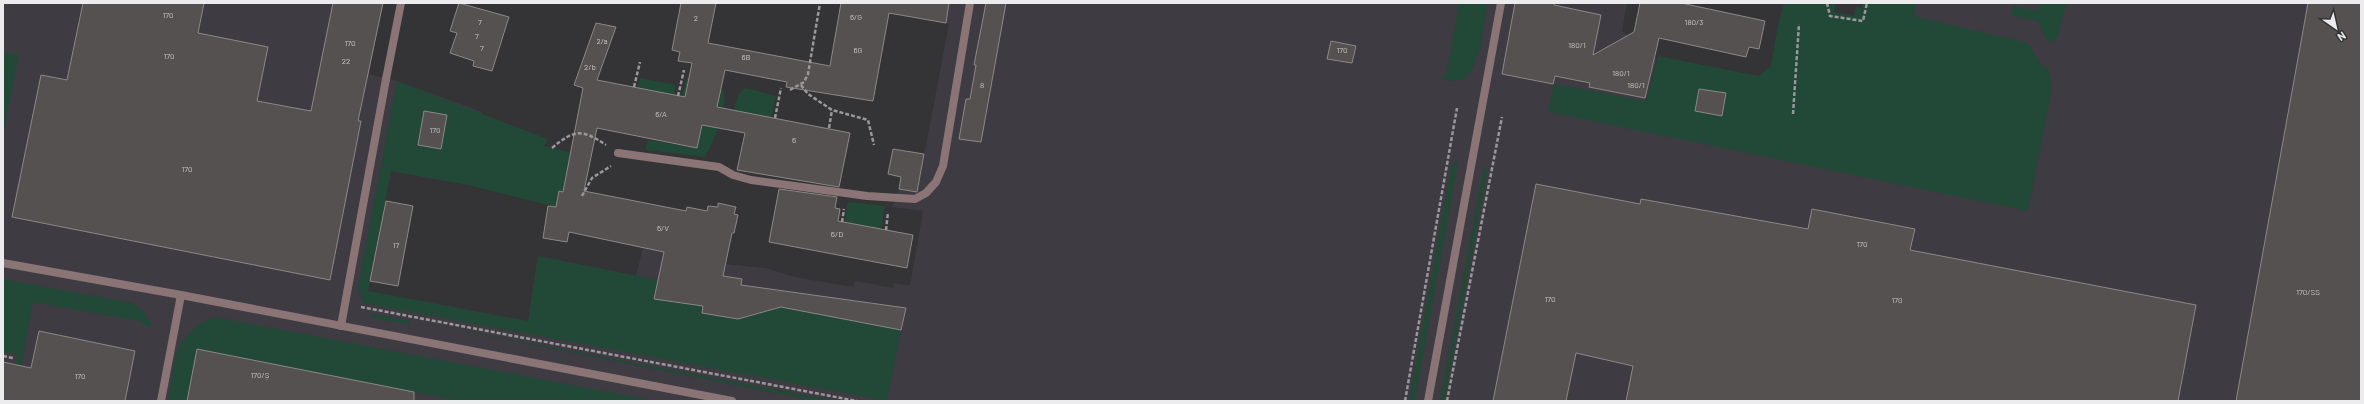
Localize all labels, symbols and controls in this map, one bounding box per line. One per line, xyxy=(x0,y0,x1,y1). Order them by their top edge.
north arrow xyxy=(2316,8,2356,48)
house number: 170 xyxy=(162,10,174,20)
house number: 6/G xyxy=(850,12,862,22)
house number: 2 xyxy=(694,13,698,23)
house number: 7 xyxy=(478,17,482,27)
house number: 180/3 xyxy=(1685,17,1703,27)
text: N xyxy=(2335,29,2349,44)
house number: 7 xyxy=(475,31,479,41)
house number: 2/a xyxy=(597,36,607,46)
house number: 170 xyxy=(344,38,356,48)
house number: 180/1 xyxy=(1568,40,1586,50)
house number: 7 xyxy=(480,43,484,53)
house number: 6G xyxy=(853,45,863,55)
house number: 170 xyxy=(1336,45,1348,55)
house number: 170 xyxy=(163,51,175,61)
house number: 6B xyxy=(741,52,751,62)
house number: 22 xyxy=(342,56,350,66)
house number: 2/b xyxy=(584,62,596,72)
house number: 180/1 xyxy=(1612,68,1630,78)
house number: 8 xyxy=(980,80,984,90)
house number: 180/1 xyxy=(1627,80,1645,90)
house number: 6/A xyxy=(655,109,667,119)
house number: 170 xyxy=(429,125,441,135)
house number: 6 xyxy=(792,135,796,145)
house number: 170 xyxy=(181,164,193,174)
house number: 6/V xyxy=(657,223,669,233)
house number: 6/D xyxy=(831,229,843,239)
house number: 170 xyxy=(1856,239,1868,249)
house number: 17 xyxy=(393,240,400,250)
house number: 170/SS xyxy=(2296,287,2320,297)
house number: 170 xyxy=(1544,294,1556,304)
house number: 170 xyxy=(1891,295,1903,305)
house number: 170/Ș xyxy=(251,370,270,380)
house number: 170 xyxy=(74,371,86,381)

